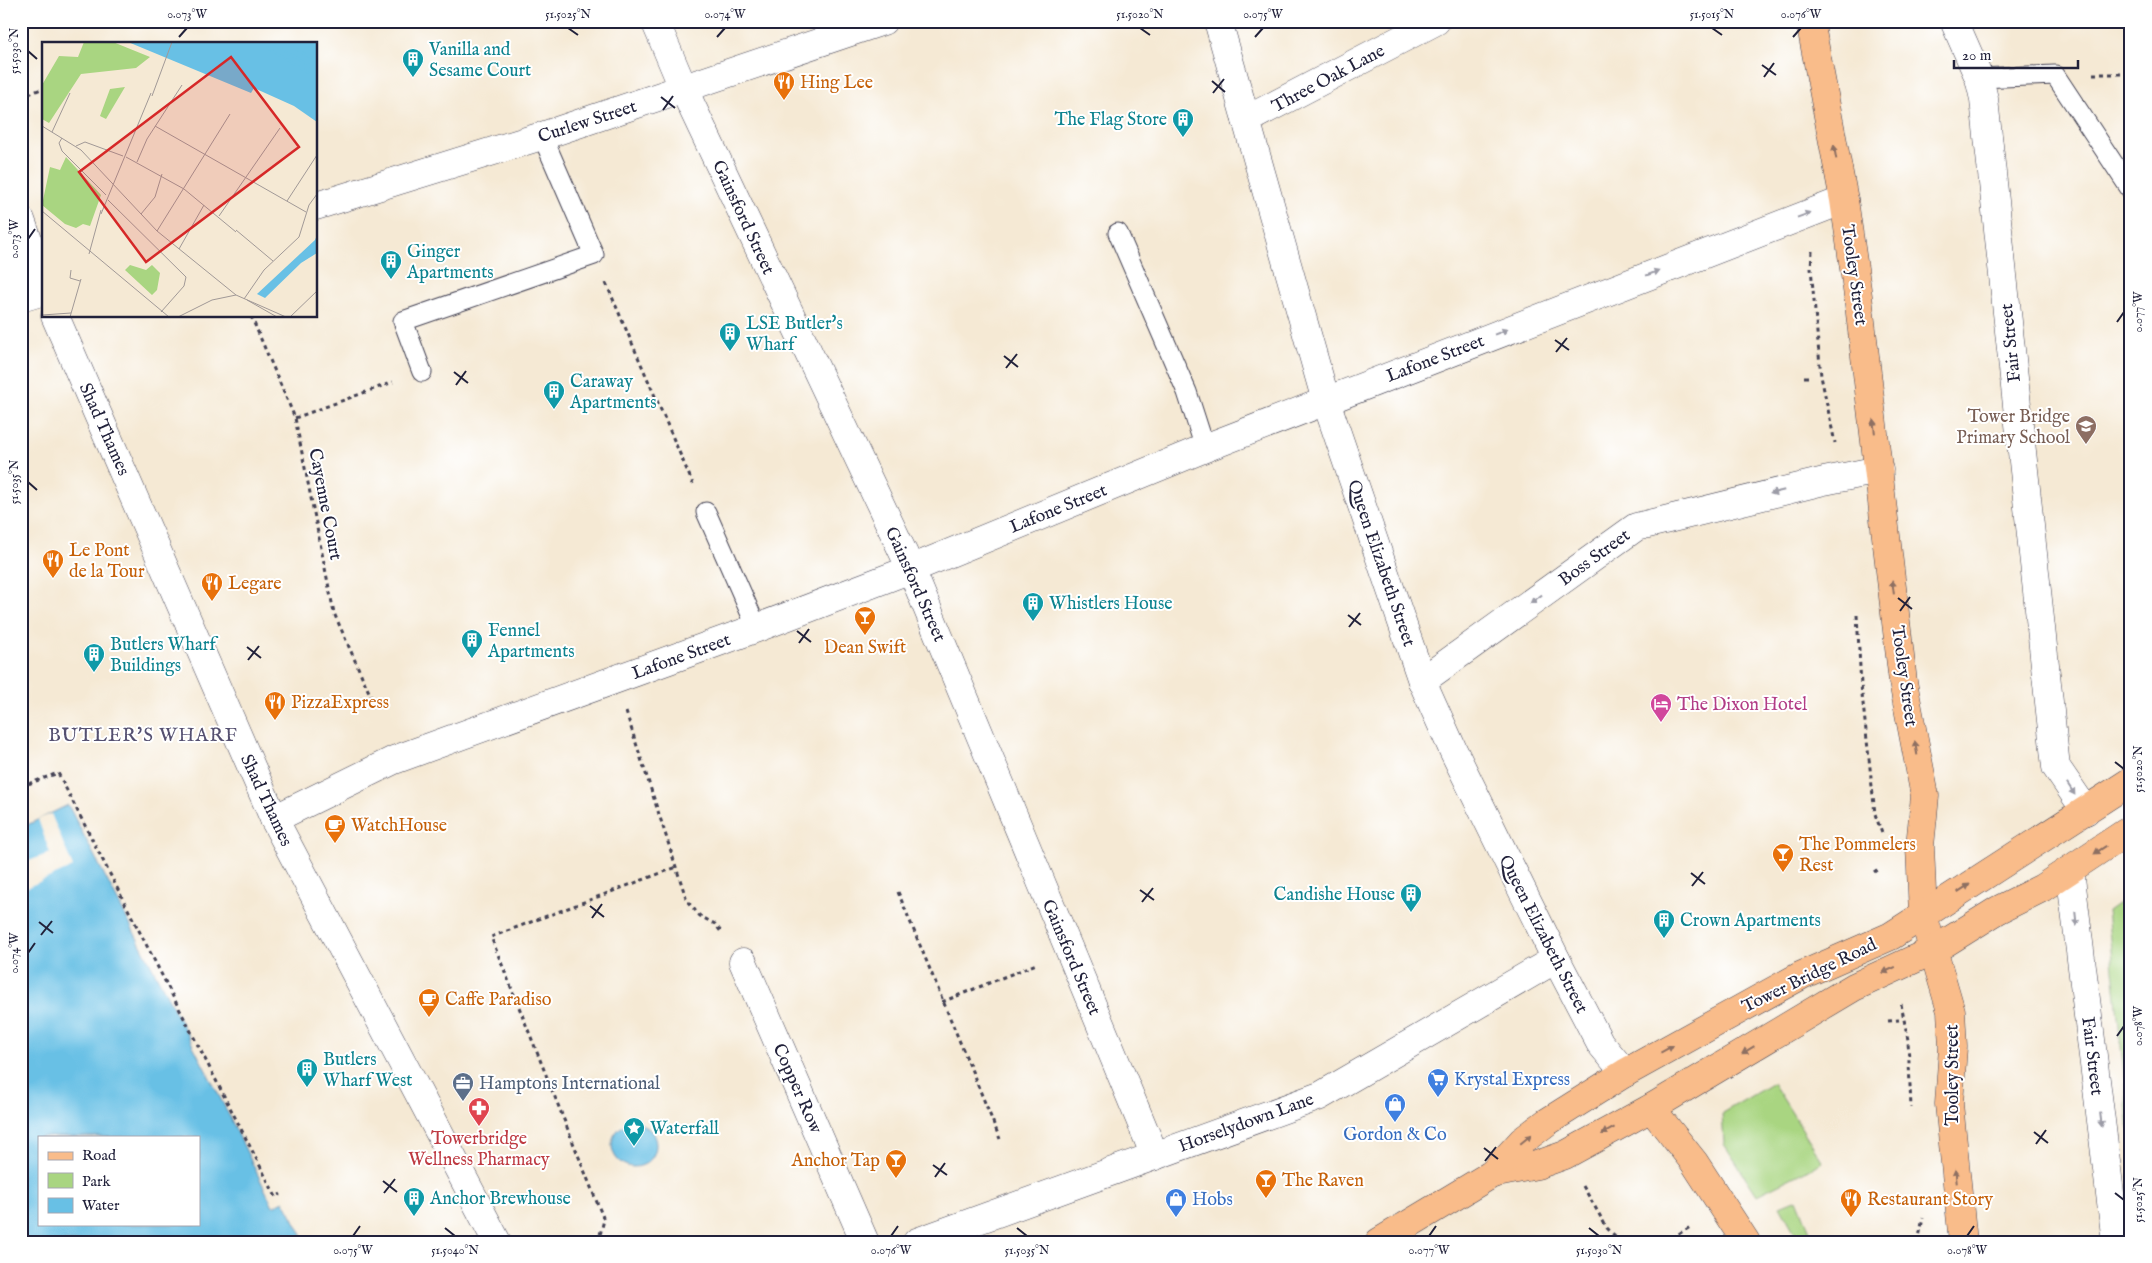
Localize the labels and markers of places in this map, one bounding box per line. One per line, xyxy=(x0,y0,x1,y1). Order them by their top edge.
place label: Vanilla and Sesame Court xyxy=(428,39,531,83)
building icon: Vanilla and Sesame Court xyxy=(401,47,425,78)
restaurant icon: Hing Lee xyxy=(772,70,796,101)
place label: Hing Lee xyxy=(800,72,873,95)
building icon: The Flag Store xyxy=(1171,107,1195,138)
place label: The Flag Store xyxy=(1054,109,1167,132)
place label: Ginger Apartments xyxy=(406,241,494,285)
building icon: Ginger Apartments xyxy=(379,249,403,280)
place label: LSE Butler's Wharf xyxy=(746,313,843,357)
building icon: LSE Butler's Wharf xyxy=(718,321,742,352)
place label: Caraway Apartments xyxy=(569,371,657,415)
building icon: Caraway Apartments xyxy=(542,379,566,410)
place label: Tower Bridge Primary School xyxy=(1956,406,2070,450)
school or university icon: Tower Bridge Primary School xyxy=(2074,414,2098,445)
place label: Le Pont de la Tour xyxy=(69,540,145,584)
restaurant icon: Le Pont de la Tour xyxy=(41,548,65,579)
restaurant icon: Legare xyxy=(200,571,224,602)
place label: Legare xyxy=(228,573,282,596)
building icon: Whistlers House xyxy=(1021,591,1045,622)
place label: Whistlers House xyxy=(1049,593,1173,616)
bar icon: Dean Swift xyxy=(853,605,877,636)
place label: Fennel Apartments xyxy=(487,620,575,664)
building icon: Fennel Apartments xyxy=(460,628,484,659)
place label: Butlers Wharf Buildings xyxy=(110,634,219,678)
place label: Dean Swift xyxy=(824,637,906,660)
building icon: Butlers Wharf Buildings xyxy=(82,642,106,673)
restaurant icon: PizzaExpress xyxy=(263,690,287,721)
place label: PizzaExpress xyxy=(291,692,389,715)
hotel icon: The Dixon Hotel xyxy=(1649,692,1673,723)
place label: The Dixon Hotel xyxy=(1677,694,1807,717)
cafe icon: WatchHouse xyxy=(323,813,347,844)
place label: WatchHouse xyxy=(351,815,447,838)
place label: The Pommelers Rest xyxy=(1799,834,1916,878)
bar icon: The Pommelers Rest xyxy=(1771,842,1795,873)
building icon: Candishe House xyxy=(1399,882,1423,913)
place label: Candishe House xyxy=(1274,884,1395,907)
building icon: Crown Apartments xyxy=(1652,908,1676,939)
place label: Crown Apartments xyxy=(1680,910,1821,933)
cafe icon: Caffe Paradiso xyxy=(417,987,441,1018)
place label: Caffe Paradiso xyxy=(445,989,552,1012)
place label: Butlers Wharf West xyxy=(323,1049,412,1093)
building icon: Butlers Wharf West xyxy=(295,1057,319,1088)
supermarket icon: Krystal Express xyxy=(1426,1067,1450,1098)
place label: Krystal Express xyxy=(1454,1069,1570,1092)
office icon: Hamptons International xyxy=(451,1071,475,1102)
place label: Hamptons International xyxy=(479,1073,660,1096)
shop icon: Gordon & Co xyxy=(1383,1092,1407,1123)
pharmacy icon: Towerbridge Wellness Pharmacy xyxy=(467,1096,491,1127)
place icon: Waterfall xyxy=(622,1116,646,1147)
place label: Waterfall xyxy=(650,1118,719,1141)
place label: Gordon & Co xyxy=(1343,1124,1447,1147)
place label: Towerbridge Wellness Pharmacy xyxy=(408,1128,550,1172)
bar icon: Anchor Tap xyxy=(884,1148,908,1179)
place label: Anchor Tap xyxy=(791,1150,880,1173)
bar icon: The Raven xyxy=(1254,1168,1278,1199)
place label: The Raven xyxy=(1282,1170,1364,1193)
building icon: Anchor Brewhouse xyxy=(402,1186,426,1217)
shop icon: Hobs xyxy=(1164,1187,1188,1218)
restaurant icon: Restaurant Story xyxy=(1839,1187,1863,1218)
place label: Anchor Brewhouse xyxy=(429,1188,571,1211)
place label: Hobs xyxy=(1192,1189,1233,1212)
place label: Restaurant Story xyxy=(1867,1189,1993,1212)

